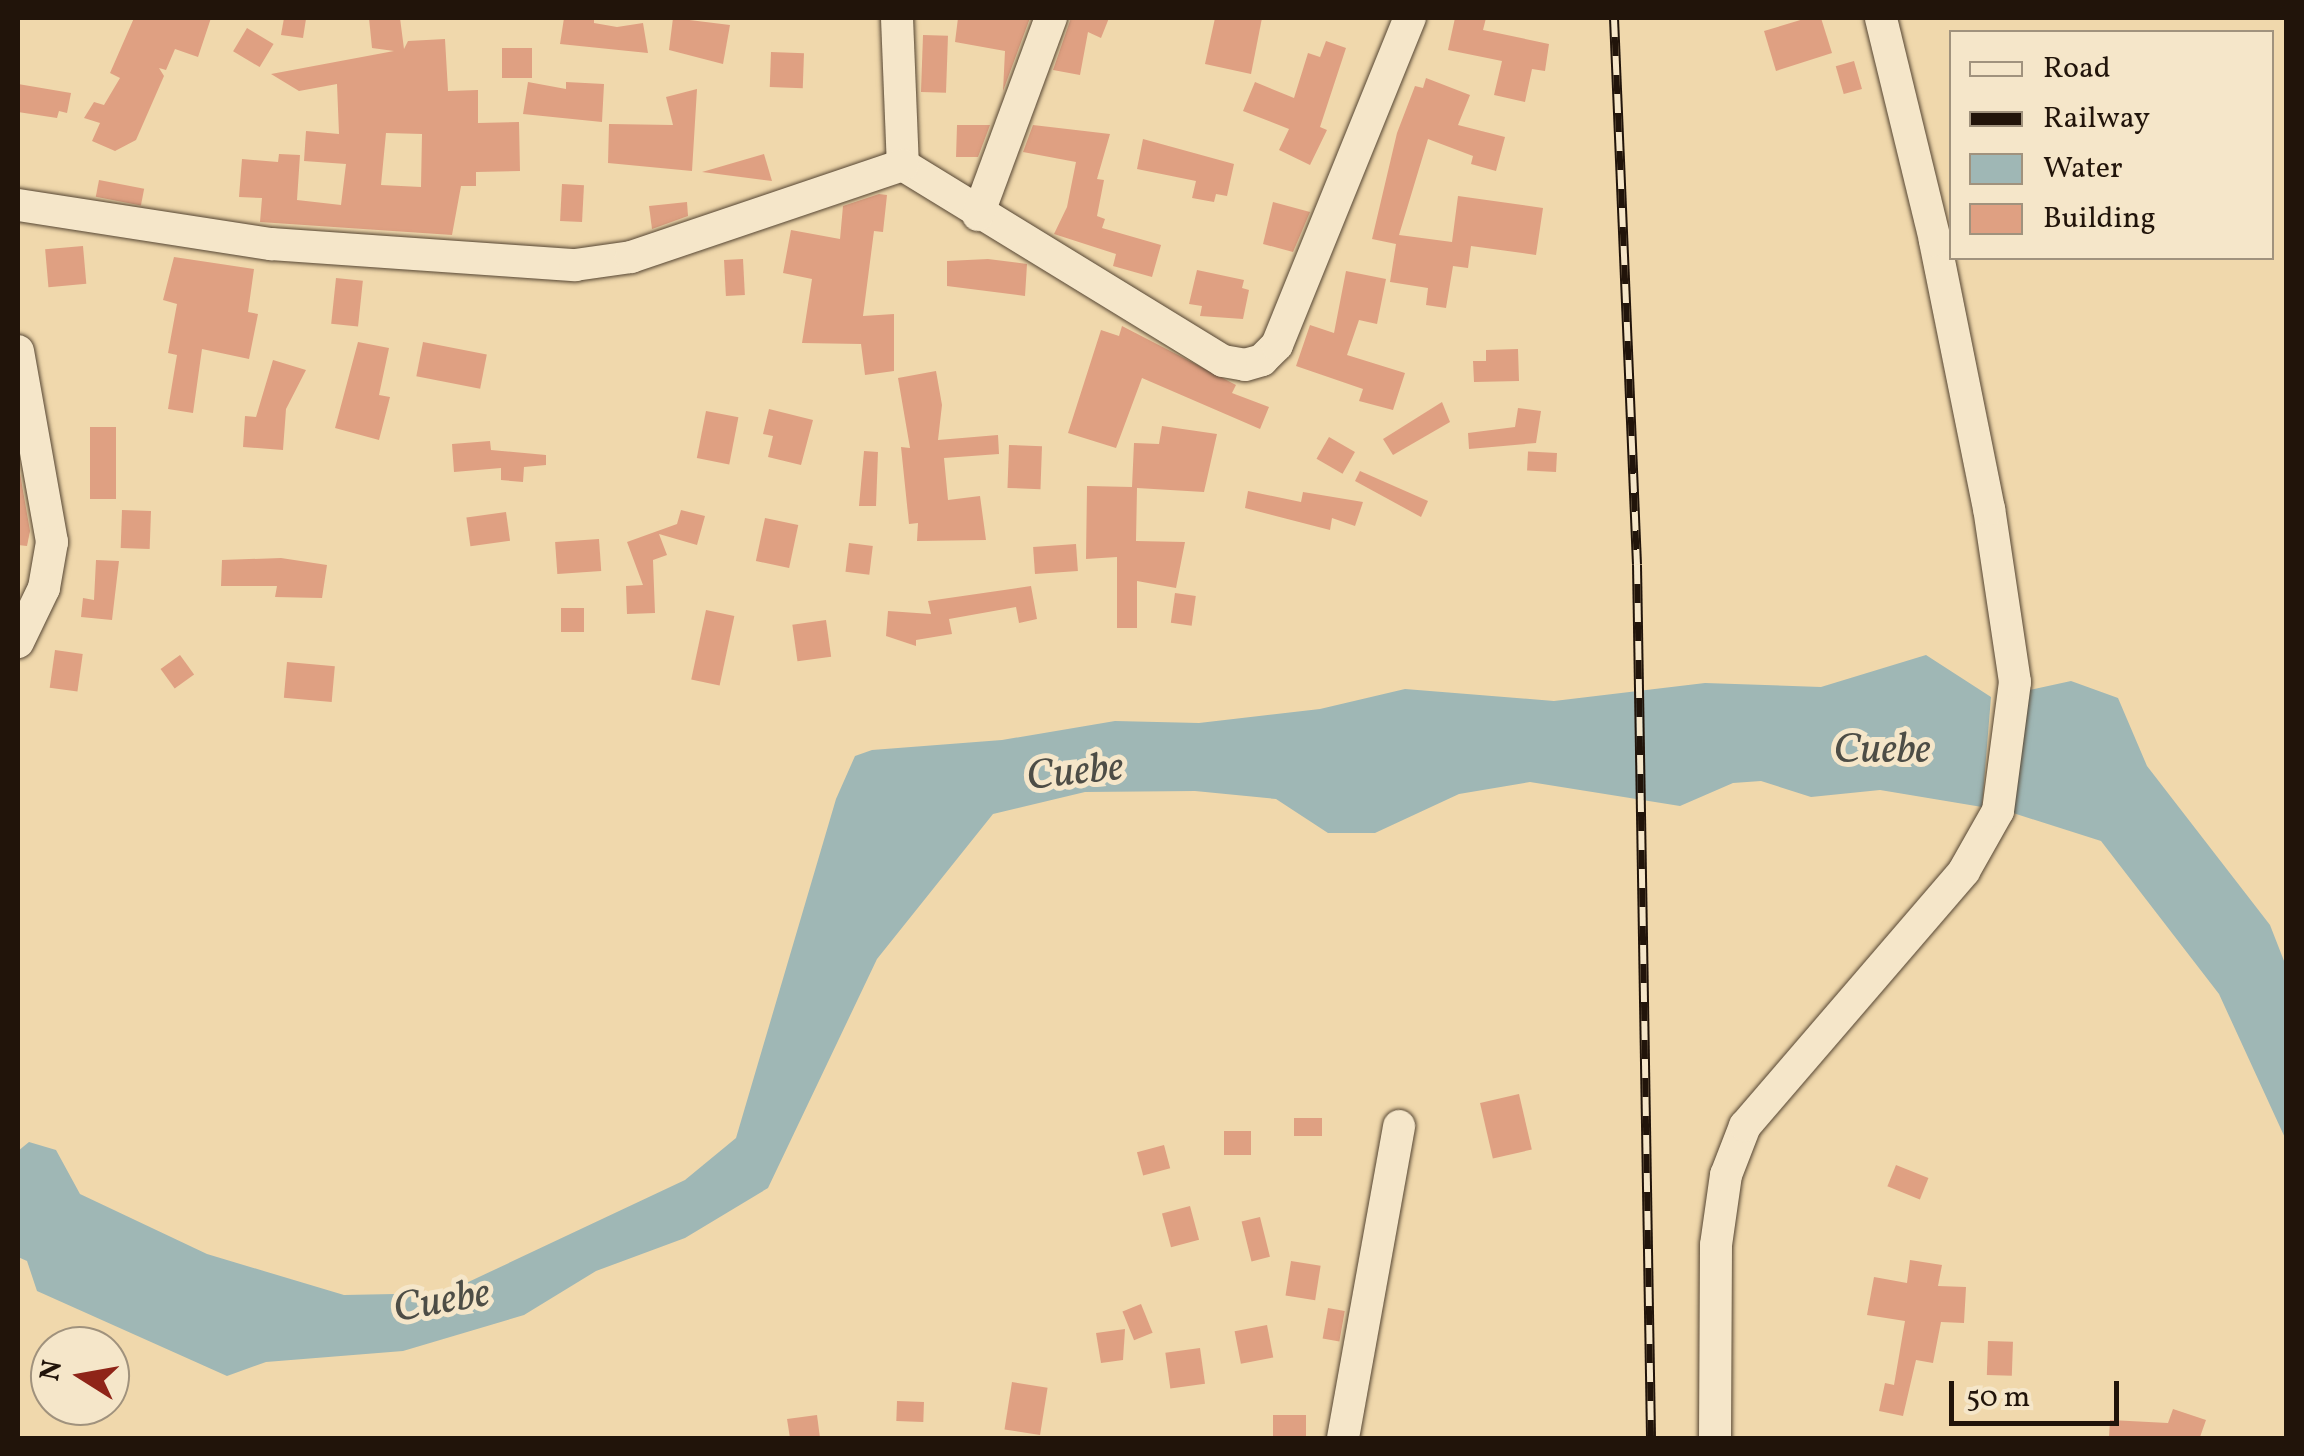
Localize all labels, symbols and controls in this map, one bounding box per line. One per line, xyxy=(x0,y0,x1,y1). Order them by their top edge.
legend xyxy=(1949,30,2274,260)
text: Road xyxy=(2043,48,2111,90)
text: Railway xyxy=(2043,98,2150,140)
text: Water xyxy=(2043,148,2123,190)
text: Building xyxy=(2043,198,2156,240)
water label: Cuebe xyxy=(1833,727,1931,777)
water label: Cuebe xyxy=(1024,744,1126,804)
water label: Cuebe xyxy=(390,1270,494,1336)
north arrow xyxy=(30,1326,130,1426)
text: N xyxy=(31,1357,73,1384)
scale bar xyxy=(1954,1361,2124,1423)
text: 50 m xyxy=(1966,1377,2030,1419)

